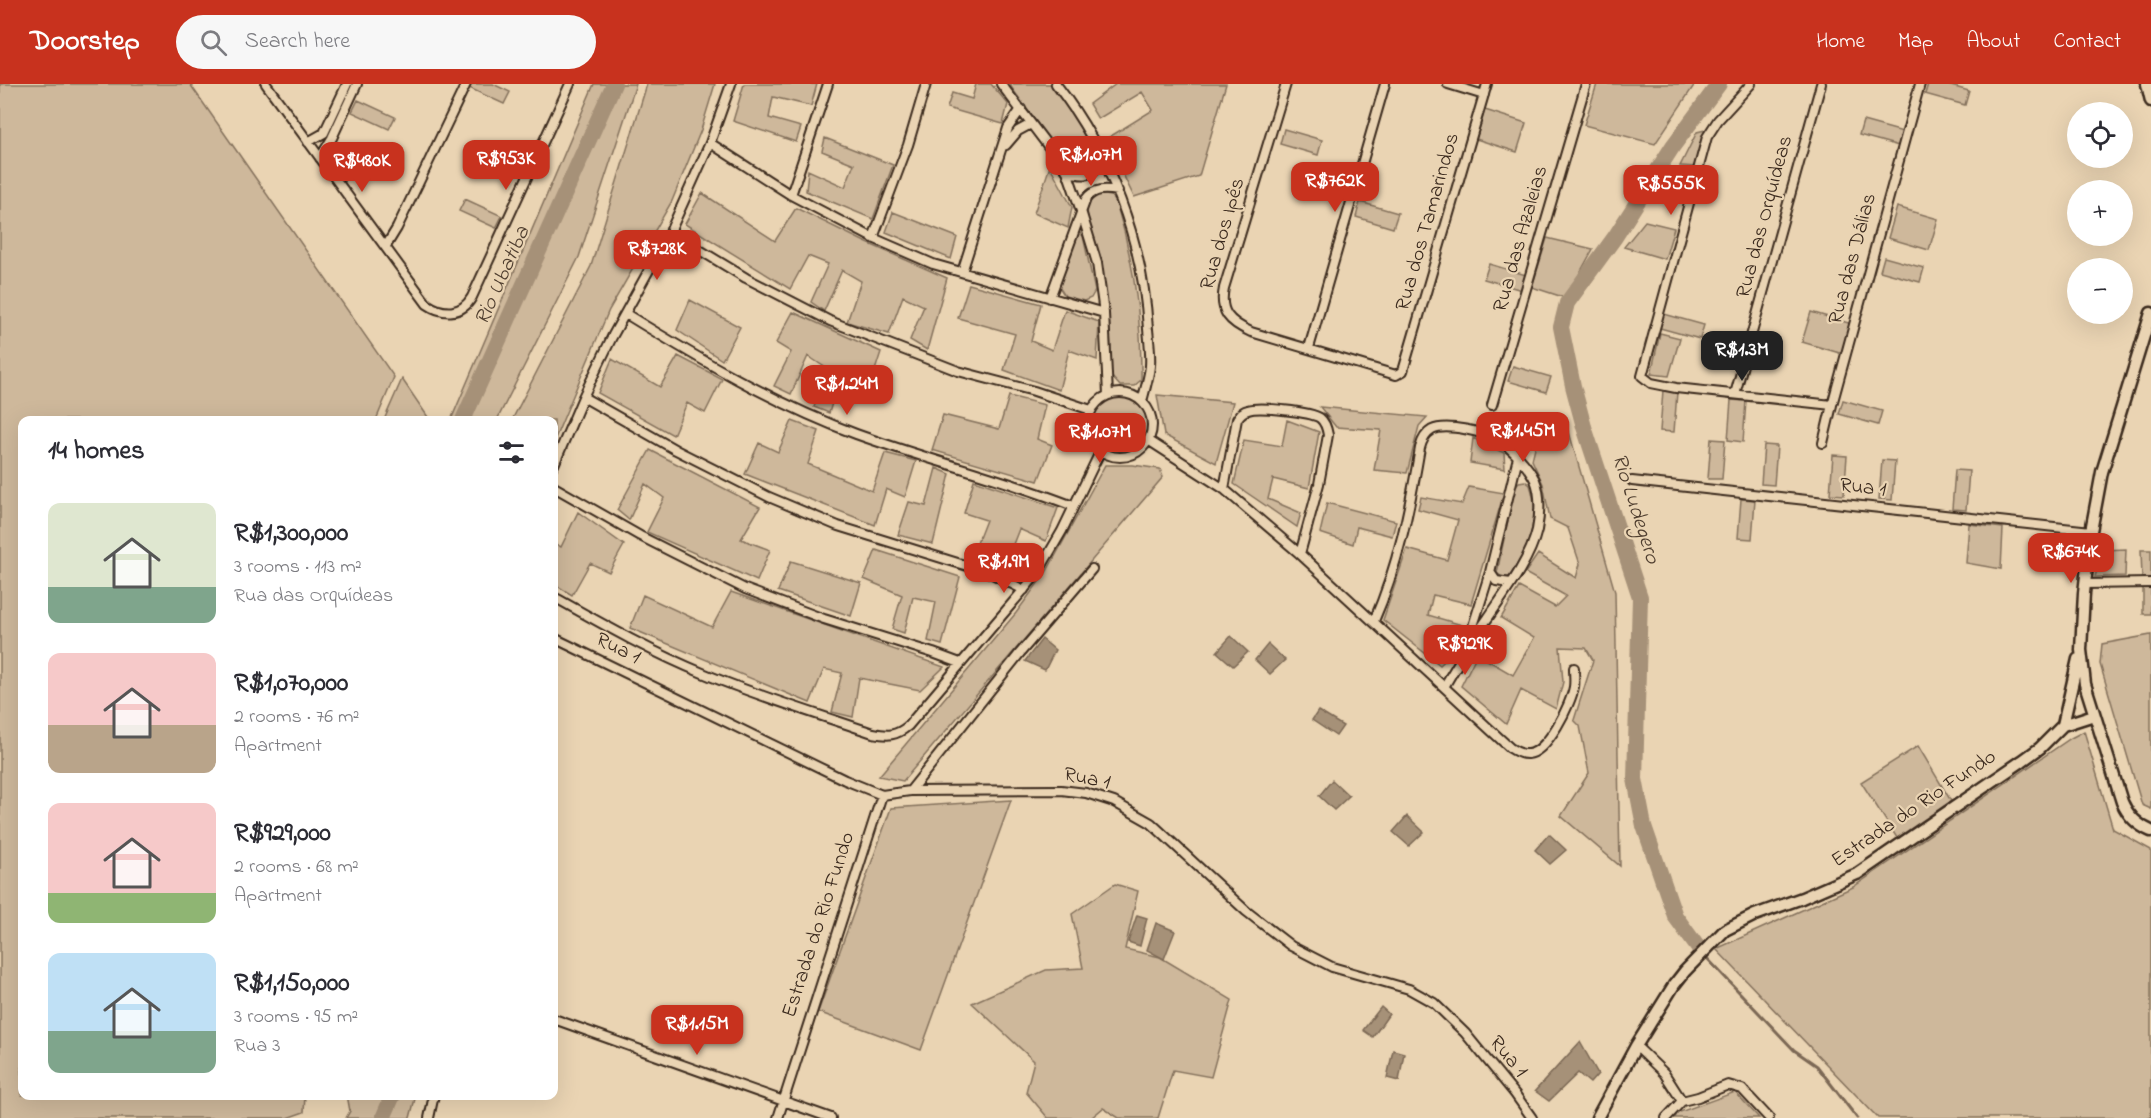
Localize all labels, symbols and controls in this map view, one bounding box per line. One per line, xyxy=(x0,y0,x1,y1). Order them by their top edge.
search box xyxy=(176,15,596,69)
text: Doorstep xyxy=(30,22,140,63)
icon: search xyxy=(197,26,230,59)
text: Search here xyxy=(245,26,350,58)
text: Home xyxy=(1816,27,1865,57)
text: Map xyxy=(1898,27,1933,57)
text: About xyxy=(1966,27,2020,57)
text: Contact xyxy=(2053,27,2121,57)
map controls xyxy=(2067,102,2133,324)
button: locate xyxy=(2067,102,2133,168)
street label: Rua dos Tamarindos xyxy=(1388,129,1468,315)
street label: Rua das Orquídeas xyxy=(1729,132,1801,302)
pin: R$1.07M xyxy=(1036,136,1146,187)
pin: R$953K xyxy=(457,140,555,191)
text: R$1.07M xyxy=(1060,141,1122,170)
pin: R$480K xyxy=(313,142,411,193)
text: R$953K xyxy=(477,145,535,174)
text: R$480K xyxy=(333,147,391,176)
pin: R$762K xyxy=(1286,162,1384,213)
street label: Rua das Azaleias xyxy=(1486,162,1556,316)
pin: R$555K xyxy=(1622,165,1720,216)
text: R$762K xyxy=(1305,167,1365,196)
text: R$555K xyxy=(1637,170,1705,199)
street label: Rua dos Ipês xyxy=(1193,174,1253,294)
button: + xyxy=(2067,180,2133,246)
street label: Rua das Dálias xyxy=(1821,190,1885,328)
water label: Rio Ubatiba xyxy=(467,220,539,331)
pin: R$728K xyxy=(608,230,706,281)
text: R$728K xyxy=(628,235,686,264)
button: − xyxy=(2067,258,2133,324)
pin: R$1.3M xyxy=(1693,331,1791,382)
text: R$1.3M xyxy=(1715,336,1769,365)
pin: R$1.24M xyxy=(792,365,902,416)
text: R$1.24M xyxy=(815,370,879,399)
pin: R$1.45M xyxy=(1468,412,1578,463)
pin: R$1.07M xyxy=(1045,413,1155,464)
text: R$1.45M xyxy=(1490,417,1556,446)
text: R$1.07M xyxy=(1069,418,1131,447)
text: 14 homes xyxy=(48,433,144,471)
icon: filters xyxy=(495,436,528,469)
water label: Rio Ludegero xyxy=(1602,450,1668,570)
street label: Rua 1 xyxy=(1838,471,1888,505)
text: R$1,300,000 xyxy=(234,515,348,553)
icon: home xyxy=(96,527,168,599)
pin: R$674K xyxy=(2022,533,2120,584)
text: R$674K xyxy=(2042,538,2100,567)
pin: R$1.9M xyxy=(955,543,1053,594)
text: R$1.9M xyxy=(978,548,1030,577)
text: 3 rooms · 113 m² xyxy=(234,553,362,582)
text: Rua das Orquídeas xyxy=(234,582,393,611)
street label: Rua 1 xyxy=(590,625,646,673)
pin: R$929K xyxy=(1416,625,1514,676)
text: R$929K xyxy=(1438,630,1492,659)
text: R$1,070,000 xyxy=(234,665,348,703)
icon: home xyxy=(96,677,168,749)
text: 2 rooms · 76 m² xyxy=(234,703,359,732)
text: Apartment xyxy=(234,732,322,761)
street label: Estrada do Rio Fundo xyxy=(1825,742,2003,876)
street label: Rua 1 xyxy=(1061,760,1113,798)
text: R$929,000 xyxy=(234,815,331,853)
icon: home xyxy=(96,827,168,899)
street label: Estrada do Rio Fundo xyxy=(775,828,863,1022)
text: 2 rooms · 68 m² xyxy=(234,853,359,882)
text: Apartment xyxy=(234,882,322,911)
text: R$1,150,000 xyxy=(234,965,349,1003)
icon: home xyxy=(96,977,168,1049)
text: 3 rooms · 95 m² xyxy=(234,1003,358,1032)
pin: R$1.15M xyxy=(642,1005,752,1056)
text: R$1.15M xyxy=(665,1010,729,1039)
street label: Rua 1 xyxy=(1481,1029,1535,1085)
text: Rua 3 xyxy=(234,1032,281,1061)

